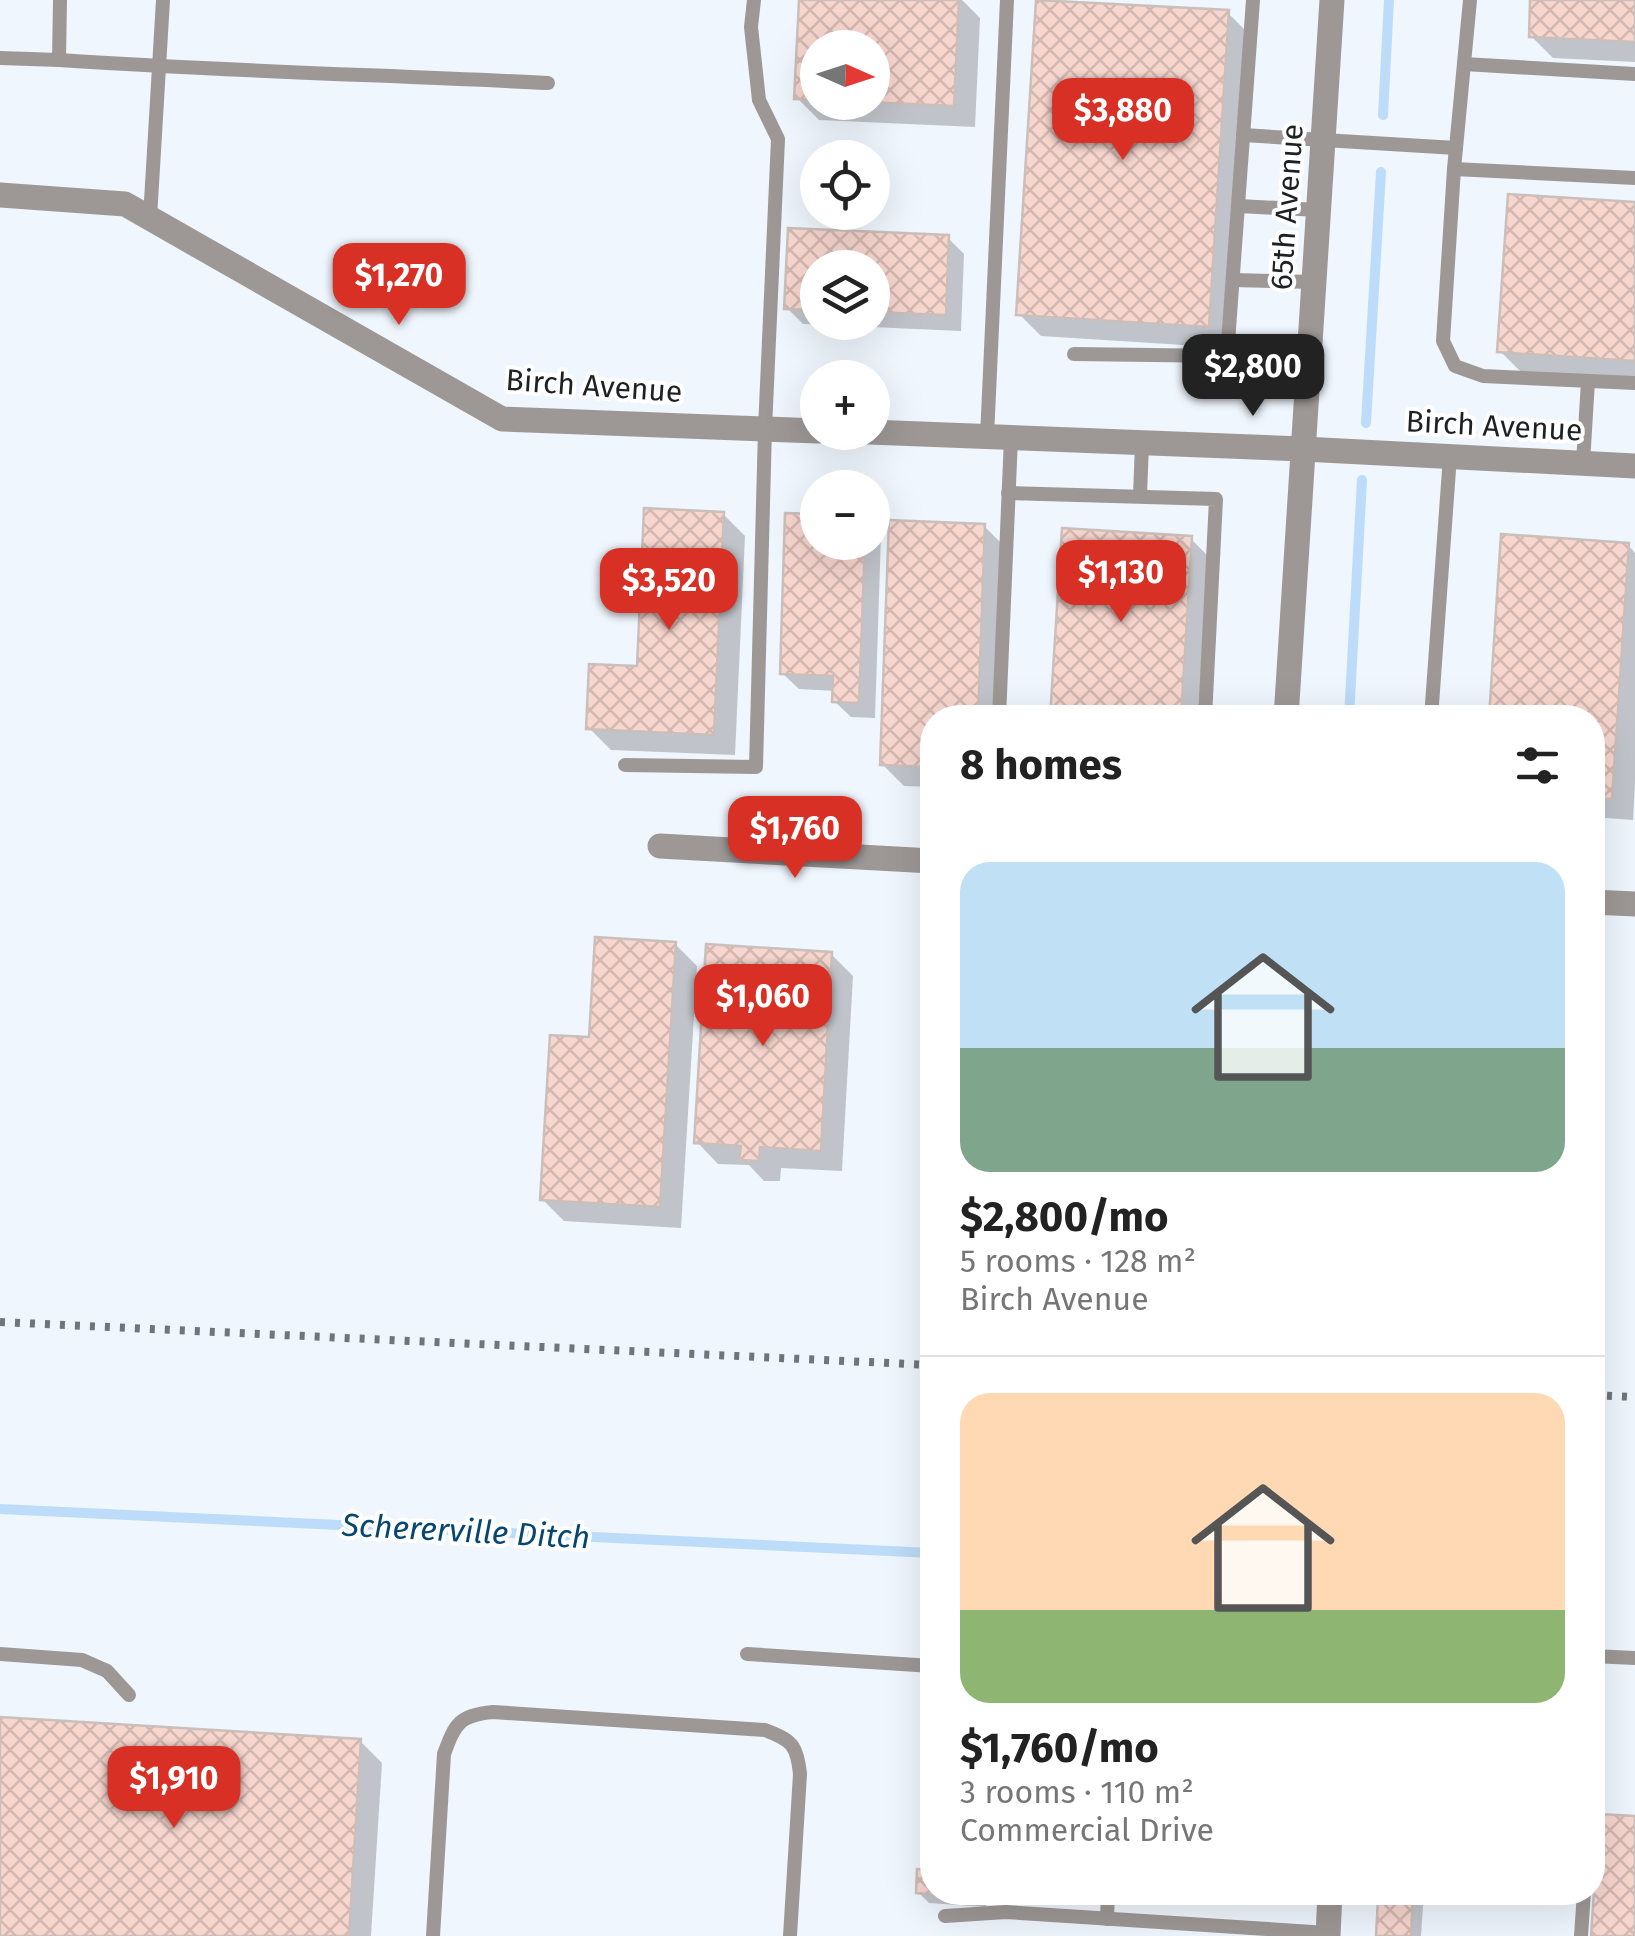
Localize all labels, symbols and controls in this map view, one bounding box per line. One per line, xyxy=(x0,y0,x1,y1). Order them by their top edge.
north arrow xyxy=(800,30,890,120)
map controls xyxy=(800,30,890,560)
pin: $3,880 xyxy=(1042,78,1204,163)
text: $3,880 xyxy=(1074,91,1172,129)
street label: 65th Avenue xyxy=(1263,123,1311,291)
button: locate xyxy=(800,140,890,230)
pin: $1,270 xyxy=(318,243,480,328)
button: layers xyxy=(800,250,890,340)
text: $1,270 xyxy=(355,256,443,294)
pin: $2,800 xyxy=(1172,334,1334,419)
text: $2,800 xyxy=(1204,347,1302,385)
button: + xyxy=(800,360,890,450)
street label: Birch Avenue xyxy=(505,362,683,410)
street label: Birch Avenue xyxy=(1405,403,1583,449)
button: − xyxy=(800,470,890,560)
pin: $1,130 xyxy=(1040,540,1202,625)
pin: $3,520 xyxy=(588,548,750,633)
text: $1,130 xyxy=(1078,553,1164,591)
text: $3,520 xyxy=(622,561,716,599)
icon: filters xyxy=(1510,738,1565,793)
text: 8 homes xyxy=(960,740,1122,790)
pin: $1,760 xyxy=(714,796,876,881)
text: $1,760 xyxy=(750,809,840,847)
icon: home xyxy=(1173,927,1353,1107)
pin: $1,060 xyxy=(682,964,844,1049)
text: $1,060 xyxy=(716,977,810,1015)
text: $2,800/mo xyxy=(960,1192,1169,1242)
text: 5 rooms · 128 m² xyxy=(960,1242,1196,1280)
text: Birch Avenue xyxy=(960,1280,1149,1318)
icon: home xyxy=(1173,1458,1353,1638)
water label: Schererville Ditch xyxy=(340,1505,591,1556)
text: $1,760/mo xyxy=(960,1723,1159,1773)
pin: $1,910 xyxy=(93,1746,255,1831)
text: $1,910 xyxy=(129,1759,219,1797)
text: 3 rooms · 110 m² xyxy=(960,1773,1194,1811)
text: Commercial Drive xyxy=(960,1811,1214,1849)

